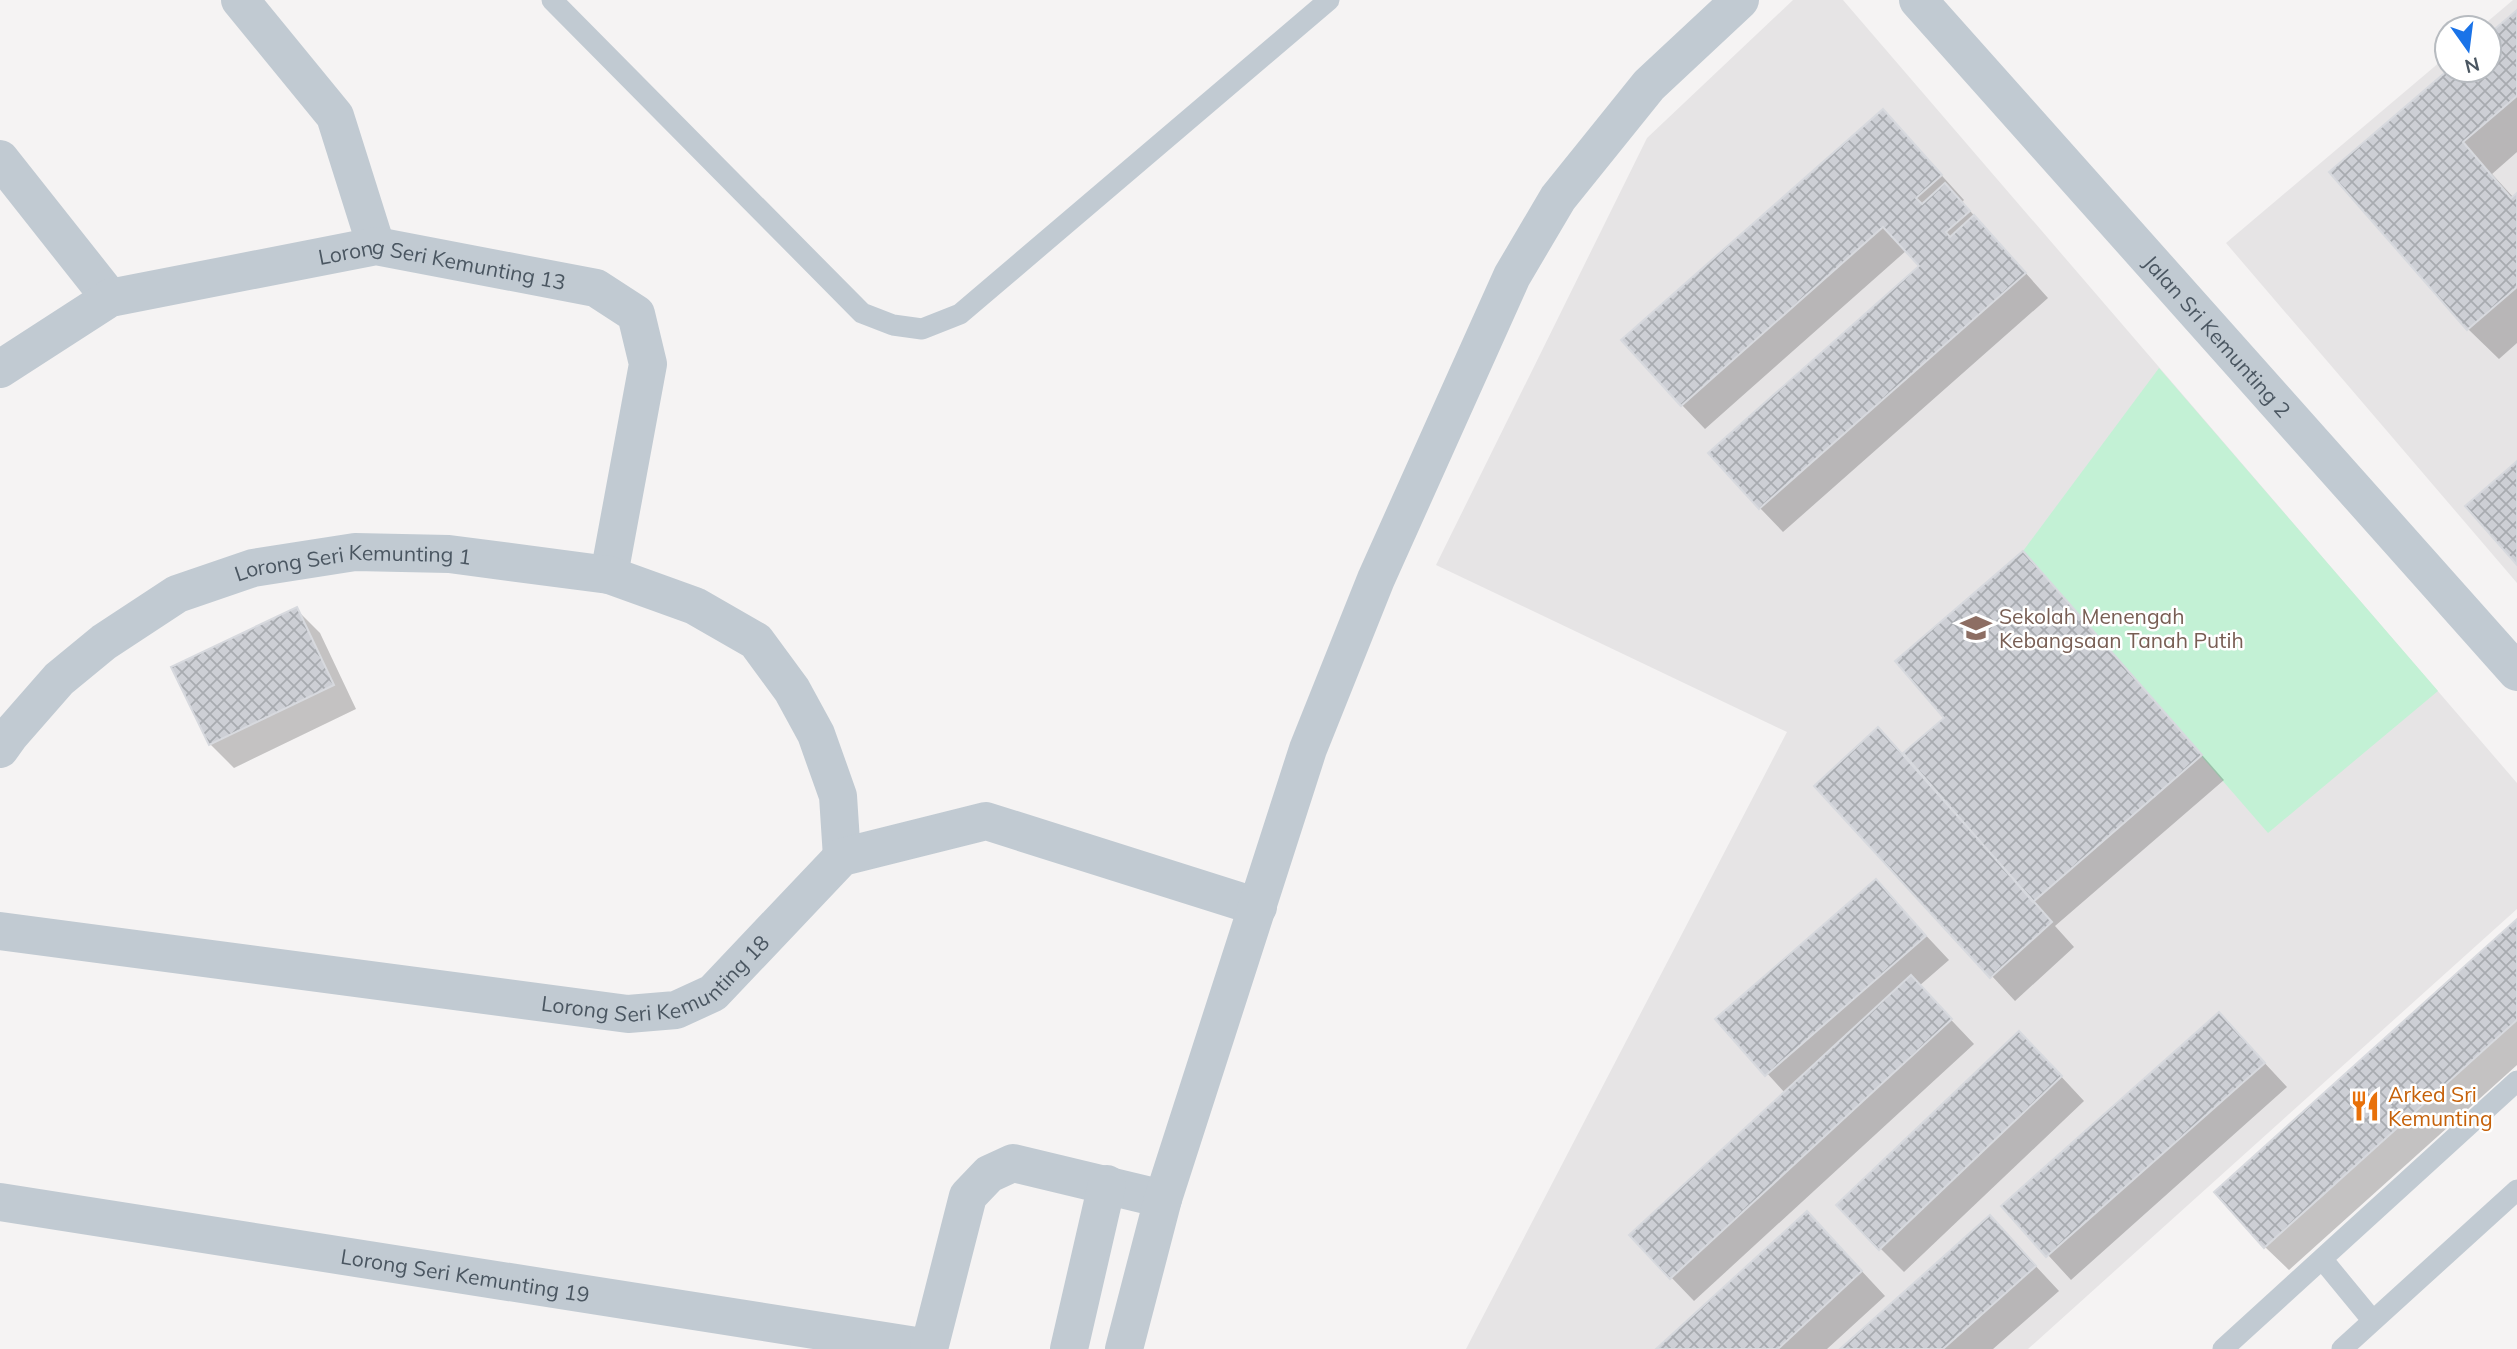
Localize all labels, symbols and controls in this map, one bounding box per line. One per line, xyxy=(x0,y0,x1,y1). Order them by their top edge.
north arrow xyxy=(2433,14,2503,84)
text: N xyxy=(2462,52,2482,79)
street label: Lorong Seri Kemunting 13 xyxy=(316,233,568,295)
street label: Jalan Sri Kemunting 2 xyxy=(2138,249,2297,423)
street label: Lorong Seri Kemunting 1 xyxy=(231,539,473,586)
place label: Sekolah Menengah Kebangsaan Tanah Putih xyxy=(1999,603,2244,653)
school or university icon: Sekolah Menengah Kebangsaan Tanah Putih xyxy=(1959,611,1993,645)
street label: Lorong Seri Kemunting 18 xyxy=(540,929,774,1027)
place label: Arked Sri Kemunting xyxy=(2388,1081,2493,1131)
restaurant icon: Arked Sri Kemunting xyxy=(2348,1089,2382,1123)
street label: Lorong Seri Kemunting 19 xyxy=(339,1243,591,1307)

